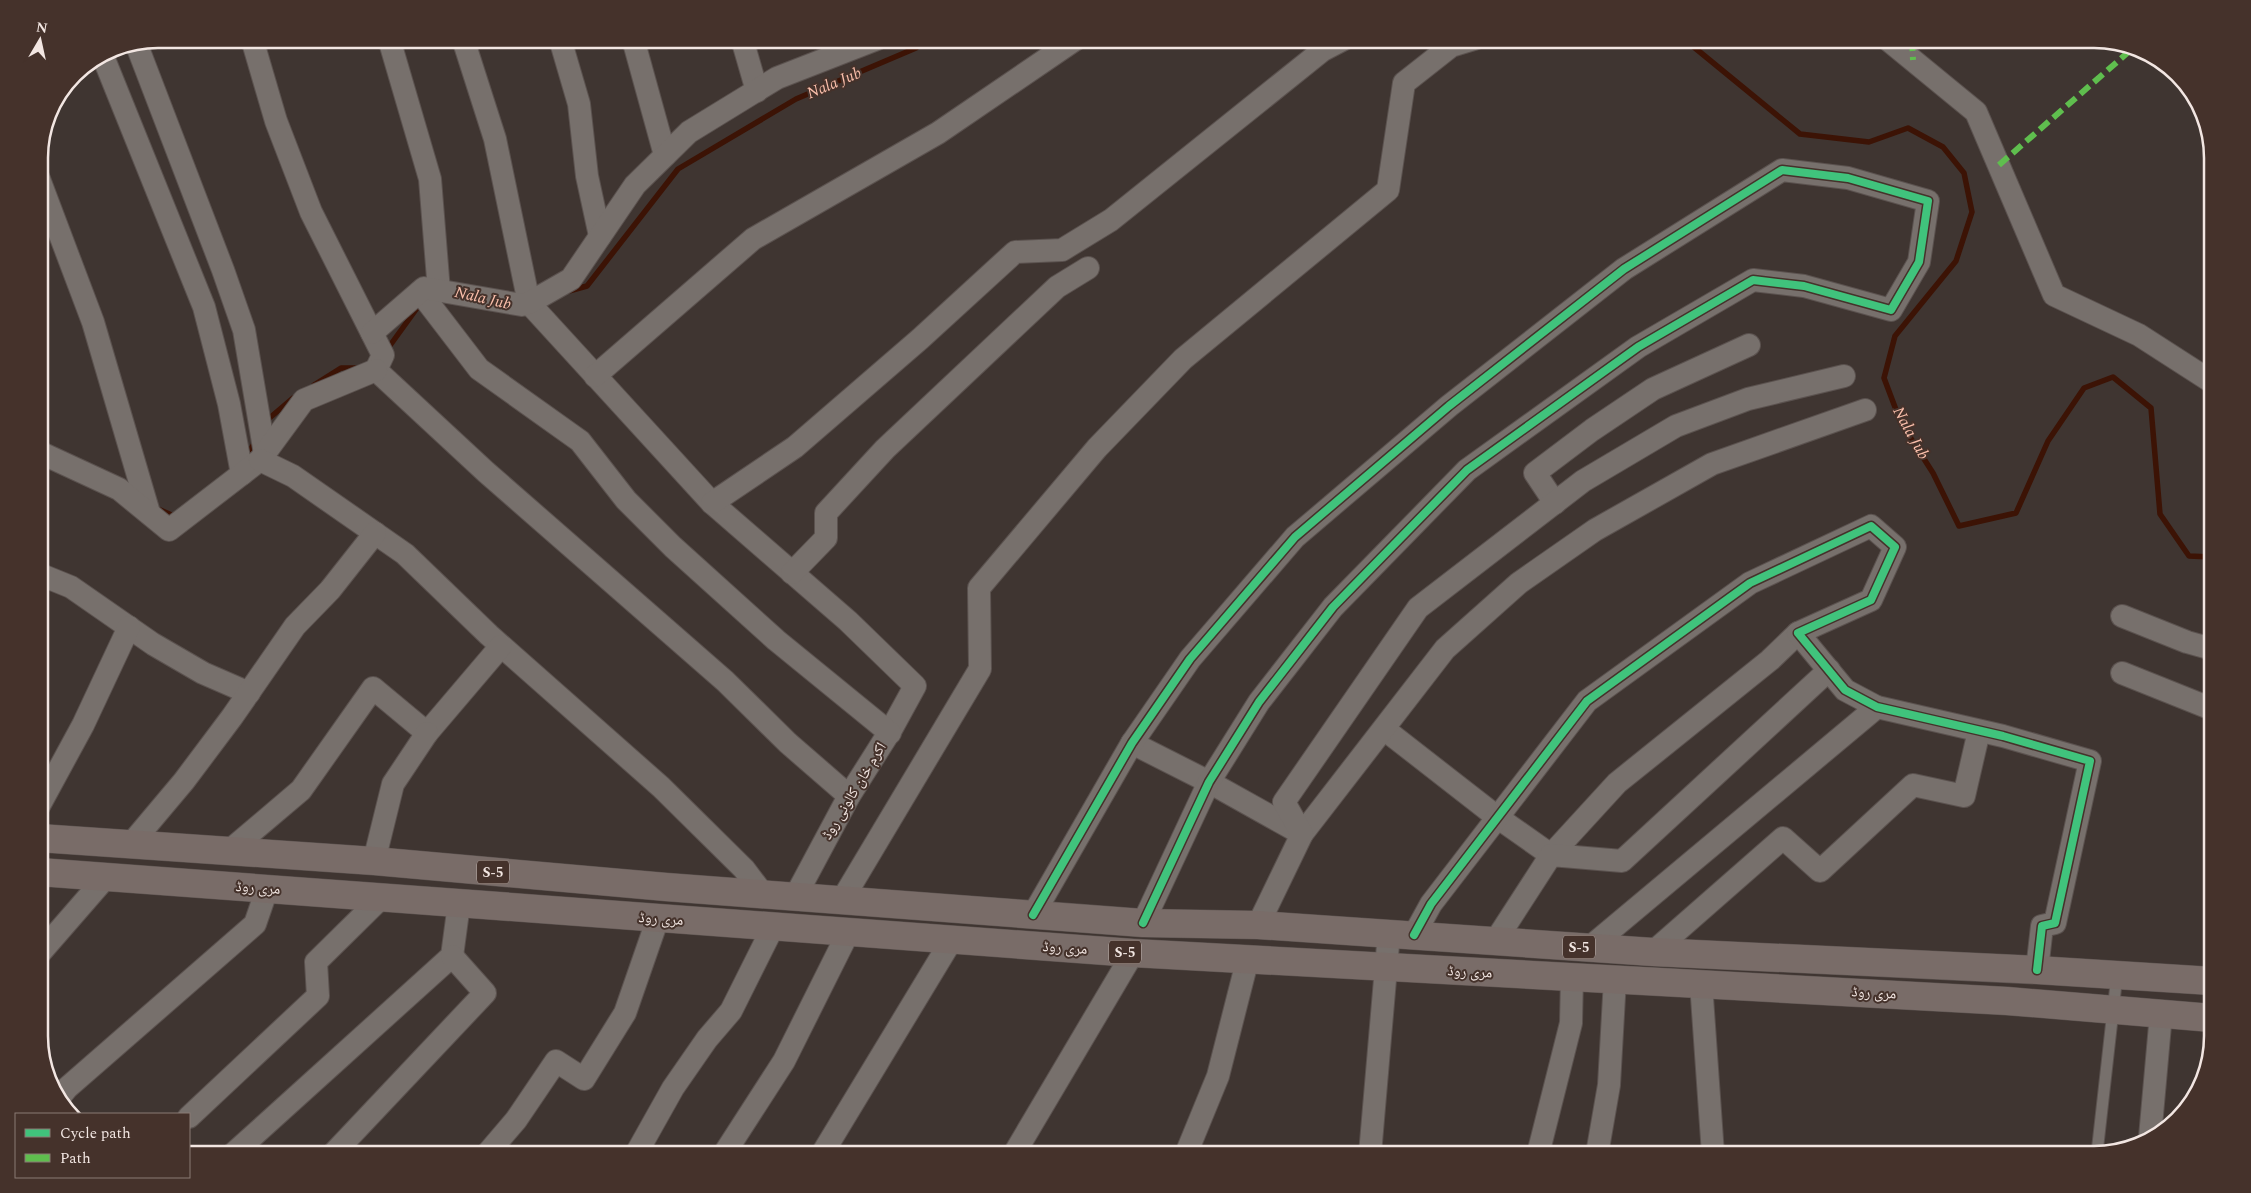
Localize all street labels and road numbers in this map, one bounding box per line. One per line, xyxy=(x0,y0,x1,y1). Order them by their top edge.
street label: اکرم خان کالونی روڈ xyxy=(816,738,892,844)
road number: S-5 xyxy=(477,860,509,884)
street label: مری روڈ xyxy=(235,875,281,901)
street label: مری روڈ xyxy=(638,906,684,932)
street label: مری روڈ xyxy=(1042,935,1088,961)
road number: S-5 xyxy=(1563,936,1595,959)
road number: S-5 xyxy=(1109,940,1141,964)
street label: مری روڈ xyxy=(1447,959,1493,985)
street label: مری روڈ xyxy=(1851,980,1897,1006)

